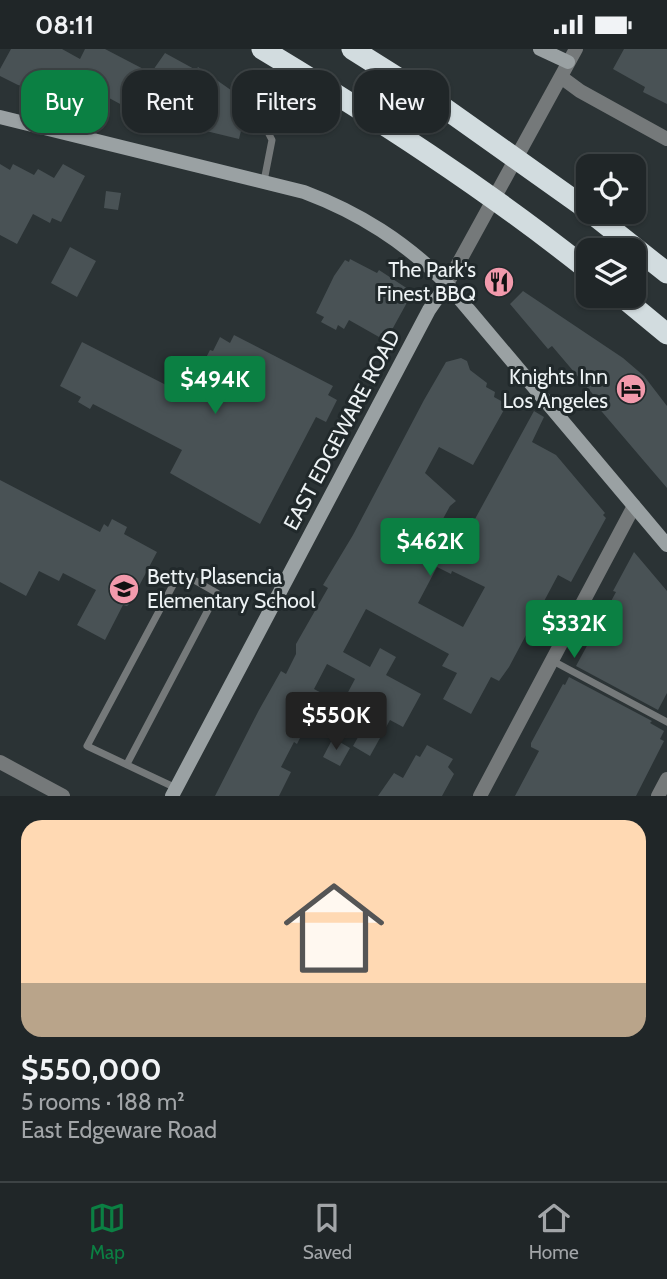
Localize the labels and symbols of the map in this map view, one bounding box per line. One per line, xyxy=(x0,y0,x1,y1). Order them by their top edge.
place label: The Park's Finest BBQ xyxy=(376,257,476,306)
restaurant icon: The Park's Finest BBQ xyxy=(482,265,516,299)
street label: EAST EDGEWARE ROAD xyxy=(278,325,405,534)
pin: $494K xyxy=(166,357,264,416)
place label: Knights Inn Los Angeles xyxy=(503,364,608,413)
hotel icon: Knights Inn Los Angeles xyxy=(614,372,648,406)
pin: $462K xyxy=(381,519,479,578)
place label: Betty Plasencia Elementary School xyxy=(147,564,315,613)
school or university icon: Betty Plasencia Elementary School xyxy=(107,572,141,606)
pin: $332K xyxy=(525,601,623,660)
pin: $550K xyxy=(287,693,385,752)

